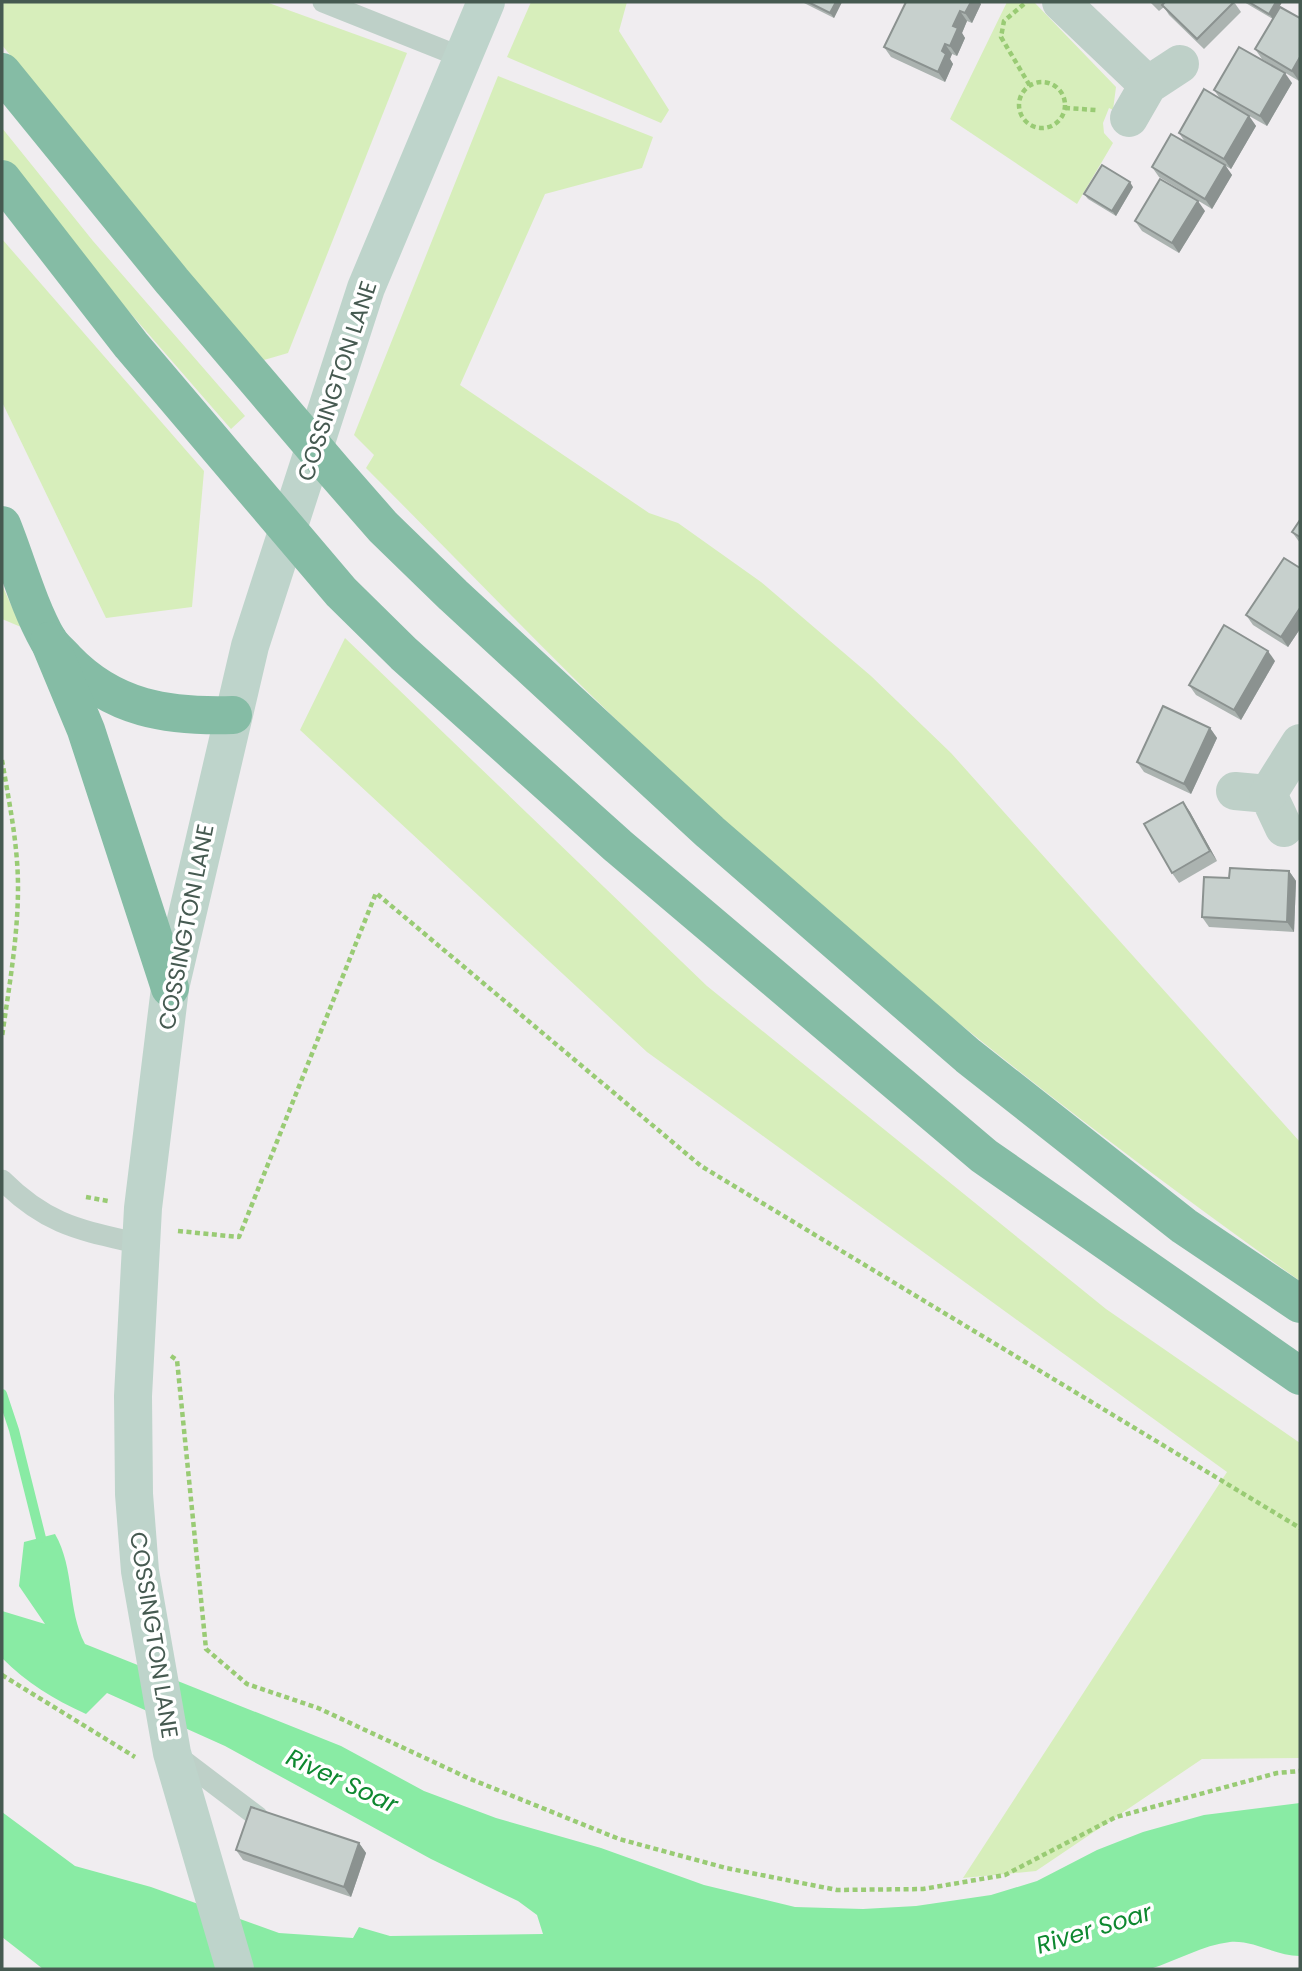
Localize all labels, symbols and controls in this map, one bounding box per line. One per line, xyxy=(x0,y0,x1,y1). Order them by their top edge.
street label: COSSINGTON LANE xyxy=(290,277,384,485)
street label: COSSINGTON LANE xyxy=(150,821,222,1033)
street label: COSSINGTON LANE xyxy=(122,1529,186,1741)
water label: River Soar xyxy=(281,1740,404,1821)
water label: River Soar xyxy=(1032,1895,1157,1962)

